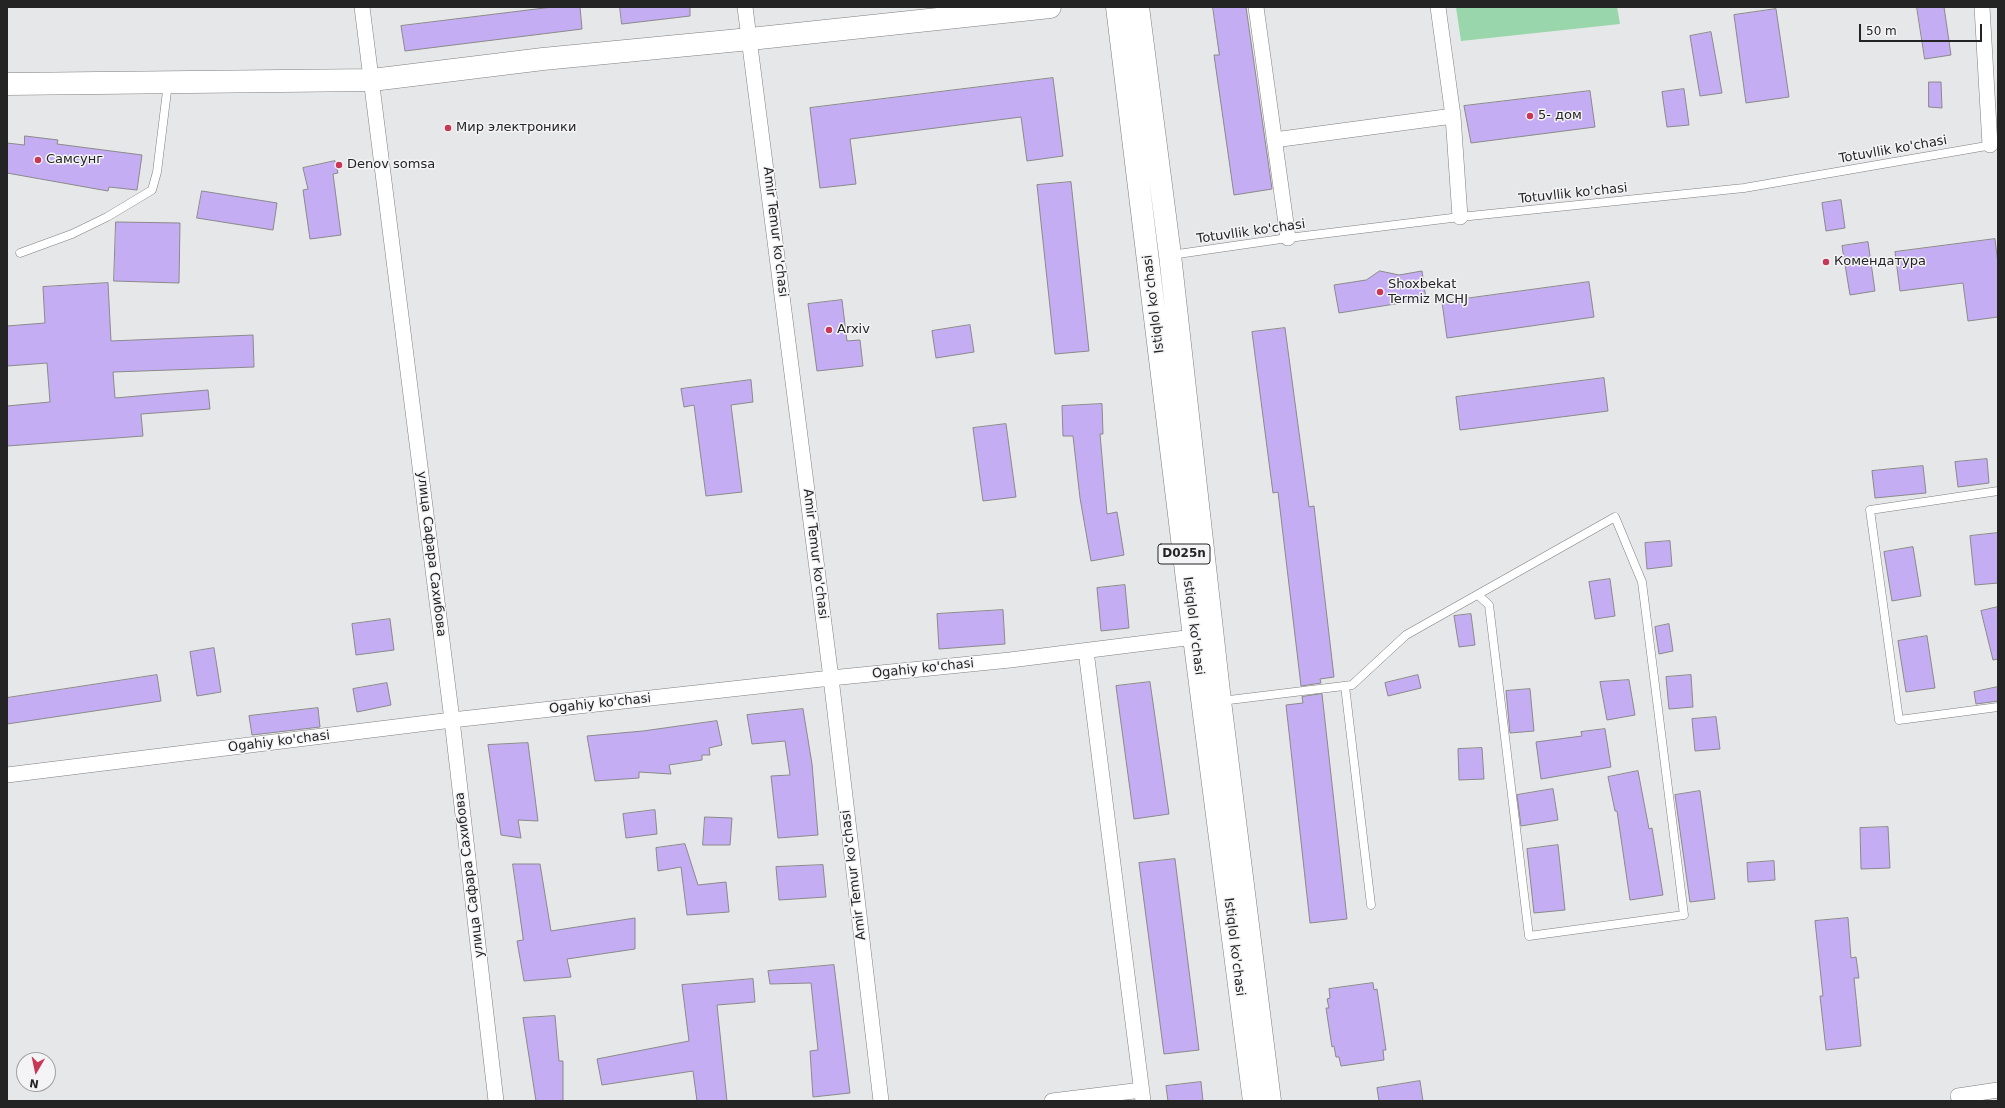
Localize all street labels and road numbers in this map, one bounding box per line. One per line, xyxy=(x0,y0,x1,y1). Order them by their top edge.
street label: Totuvllik ko'chasi xyxy=(1838,133,1948,167)
street label: Amir Temur ko'chasi xyxy=(759,166,791,298)
street label: Totuvllik ko'chasi xyxy=(1518,181,1628,207)
street label: Totuvllik ko'chasi xyxy=(1196,217,1306,247)
street label: Istiqlol ko'chasi xyxy=(1140,254,1168,354)
street label: улица Сафара Сахибова xyxy=(413,470,449,638)
street label: Amir Temur ko'chasi xyxy=(799,488,831,620)
road number: D025n xyxy=(1158,544,1210,564)
street label: Istiqlol ko'chasi xyxy=(1179,576,1207,676)
street label: Ogahiy ko'chasi xyxy=(871,656,975,682)
street label: Ogahiy ko'chasi xyxy=(548,691,652,717)
street label: Ogahiy ko'chasi xyxy=(227,728,331,756)
street label: улица Сафара Сахибова xyxy=(452,791,488,959)
street label: Amir Temur ko'chasi xyxy=(838,809,870,941)
street label: Istiqlol ko'chasi xyxy=(1220,897,1248,997)

